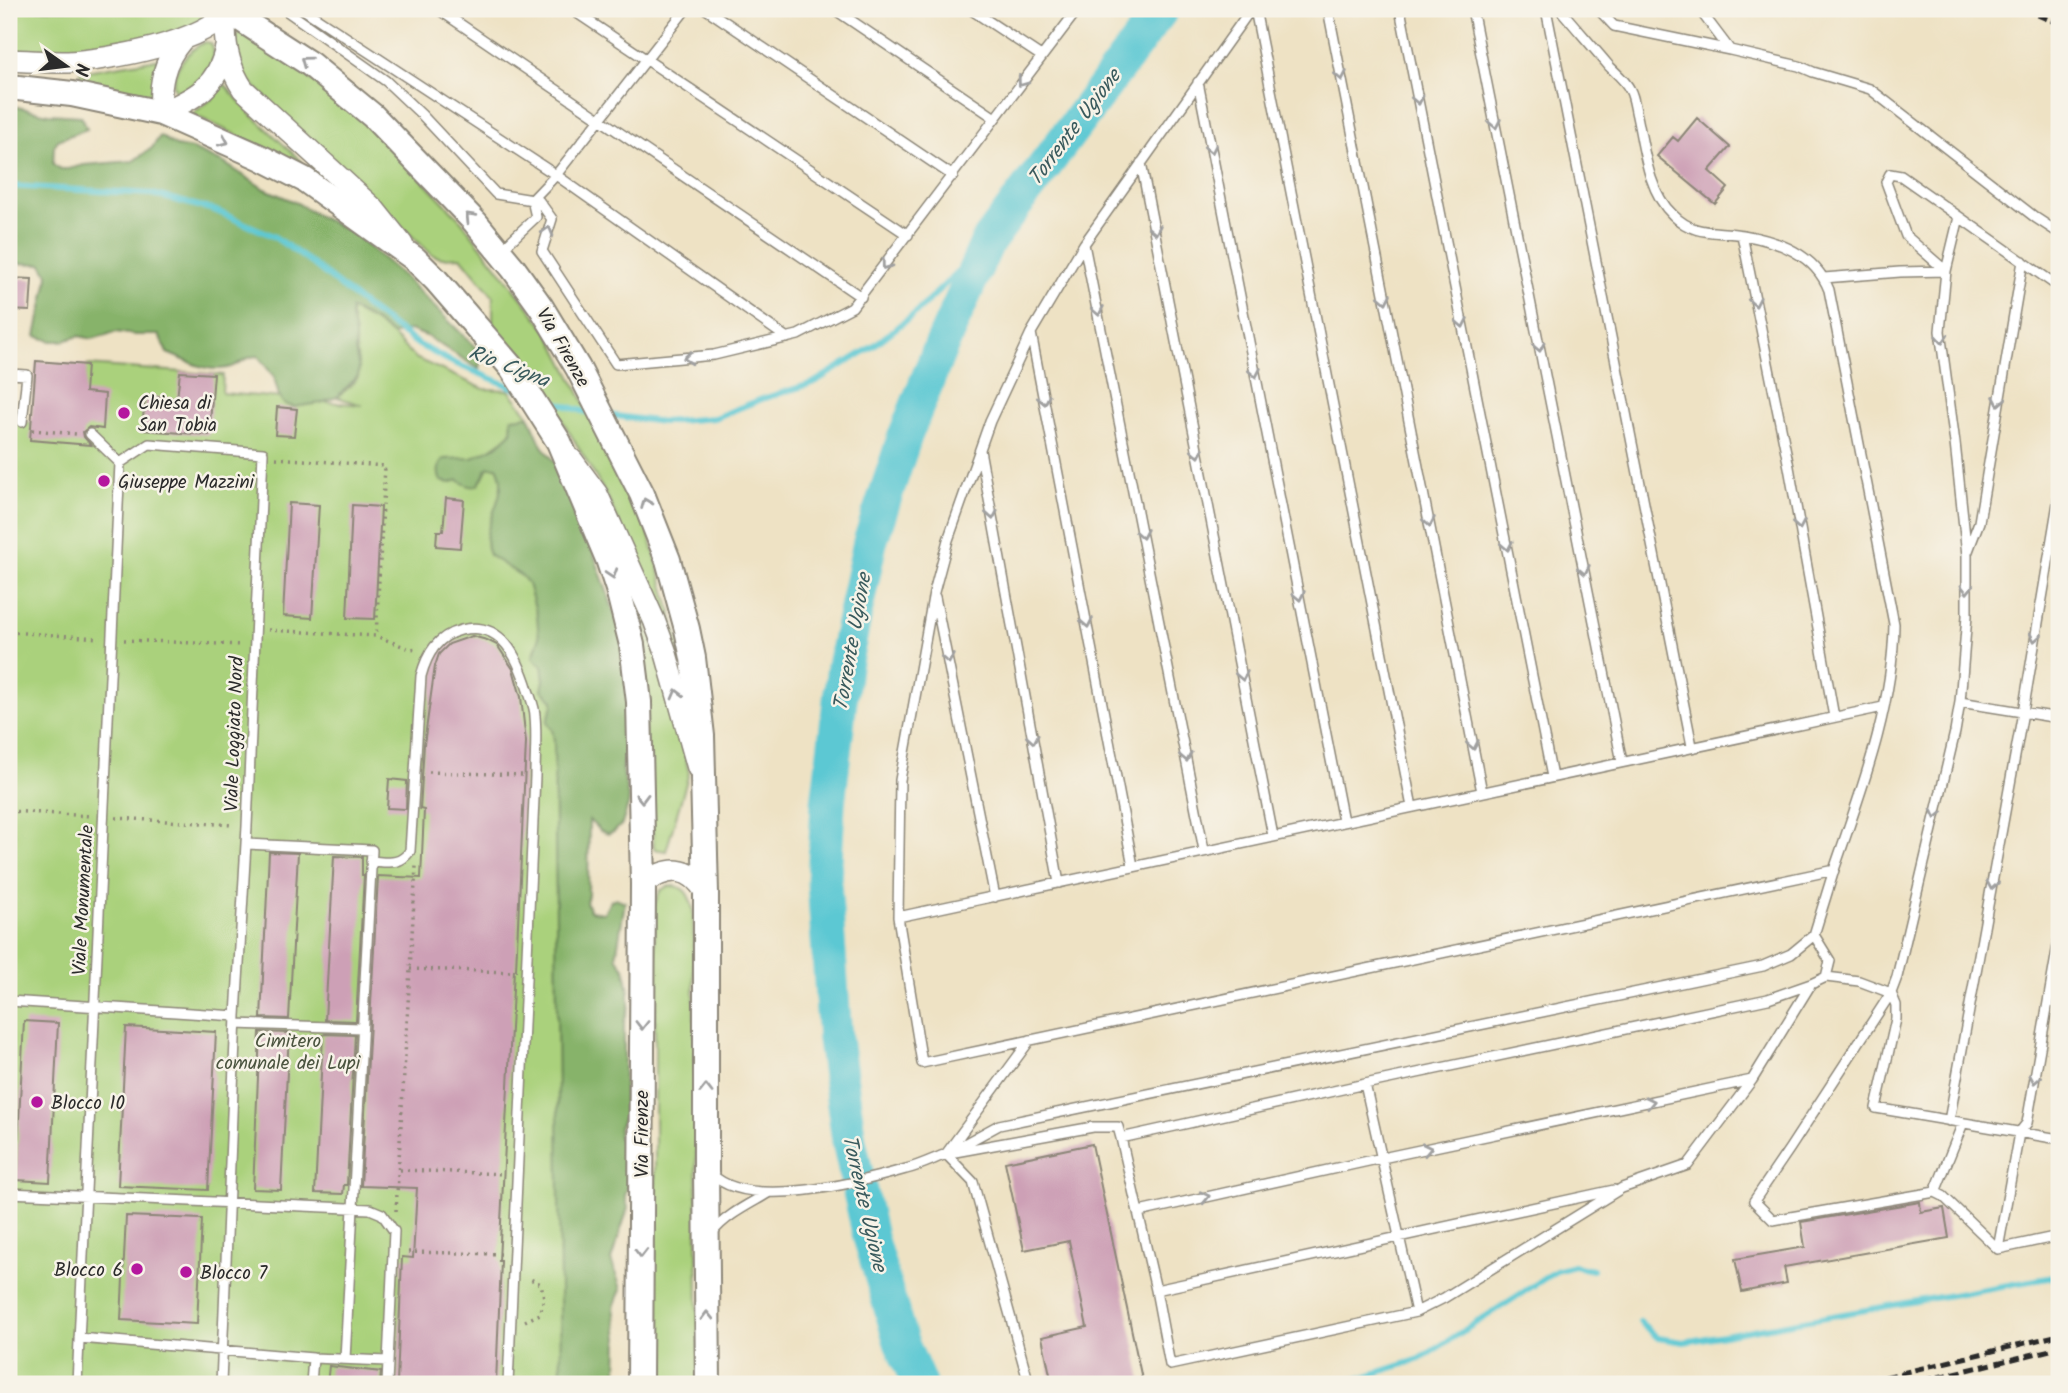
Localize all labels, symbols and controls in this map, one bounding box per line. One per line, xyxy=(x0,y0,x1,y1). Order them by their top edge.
north arrow xyxy=(32,32,102,102)
one-way arrow xyxy=(300,57,313,69)
text: N xyxy=(65,60,97,79)
water label: Torrente Ugione xyxy=(1020,60,1132,193)
one-way arrow xyxy=(1333,70,1348,82)
one-way arrow xyxy=(1017,75,1030,87)
one-way arrow xyxy=(1410,94,1425,106)
one-way arrow xyxy=(1487,118,1502,130)
one-way arrow xyxy=(217,133,229,147)
one-way arrow xyxy=(1203,143,1218,155)
one-way arrow xyxy=(466,212,479,225)
one-way arrow xyxy=(1146,224,1161,236)
one-way arrow xyxy=(540,225,555,237)
one-way arrow xyxy=(881,257,894,270)
one-way arrow xyxy=(1377,293,1392,305)
one-way arrow xyxy=(1747,296,1762,308)
street label: Via Firenze xyxy=(527,303,597,394)
one-way arrow xyxy=(1089,305,1104,317)
one-way arrow xyxy=(1454,317,1469,329)
one-way arrow xyxy=(1934,334,1949,345)
water label: Rio Cigna xyxy=(463,337,555,398)
one-way arrow xyxy=(1531,341,1546,353)
one-way arrow xyxy=(682,350,693,365)
one-way arrow xyxy=(1247,367,1262,379)
place label: Chiesa di San Tobia xyxy=(138,389,217,441)
one-way arrow xyxy=(1035,394,1050,406)
one-way arrow xyxy=(1992,395,2007,407)
marker: Chiesa di San Tobia xyxy=(116,405,132,421)
one-way arrow xyxy=(1190,447,1205,459)
place label: Giuseppe Mazzini xyxy=(118,468,256,498)
marker: Giuseppe Mazzini xyxy=(96,473,112,489)
one-way arrow xyxy=(640,497,654,509)
one-way arrow xyxy=(984,509,999,521)
one-way arrow xyxy=(1421,516,1436,528)
one-way arrow xyxy=(1791,519,1806,531)
one-way arrow xyxy=(1133,528,1148,540)
one-way arrow xyxy=(1498,540,1513,552)
one-way arrow xyxy=(1576,564,1591,576)
one-way arrow xyxy=(604,567,619,579)
water label: Torrente Ugione xyxy=(825,568,882,714)
one-way arrow xyxy=(1959,585,1975,595)
one-way arrow xyxy=(1291,590,1306,602)
one-way arrow xyxy=(1078,617,1093,629)
one-way arrow xyxy=(2028,631,2043,643)
one-way arrow xyxy=(939,653,954,665)
street label: Viale Loggiato Nord xyxy=(217,655,253,812)
one-way arrow xyxy=(1234,670,1249,682)
one-way arrow xyxy=(671,689,685,701)
one-way arrow xyxy=(1025,733,1040,745)
one-way arrow xyxy=(1464,739,1479,751)
one-way arrow xyxy=(1177,751,1192,763)
one-way arrow xyxy=(634,793,650,804)
one-way arrow xyxy=(1930,808,1944,820)
street label: Viale Monumentale xyxy=(65,824,103,976)
one-way arrow xyxy=(1985,879,2000,891)
one-way arrow xyxy=(634,1021,650,1031)
park label: Cimitero comunale dei Lupi xyxy=(216,1027,362,1079)
one-way arrow xyxy=(2028,1073,2043,1085)
one-way arrow xyxy=(698,1083,714,1093)
place label: Blocco 10 xyxy=(51,1089,125,1119)
street label: Via Firenze xyxy=(628,1090,658,1178)
marker: Blocco 10 xyxy=(29,1094,45,1110)
one-way arrow xyxy=(1644,1095,1656,1110)
water label: Torrente Ugione xyxy=(832,1132,896,1277)
one-way arrow xyxy=(1421,1142,1433,1157)
one-way arrow xyxy=(1199,1191,1211,1206)
one-way arrow xyxy=(633,1248,649,1259)
place label: Blocco 6 xyxy=(54,1256,123,1286)
place label: Blocco 7 xyxy=(200,1259,269,1289)
marker: Blocco 6 xyxy=(129,1261,145,1277)
marker: Blocco 7 xyxy=(178,1264,194,1280)
one-way arrow xyxy=(700,1310,715,1321)

